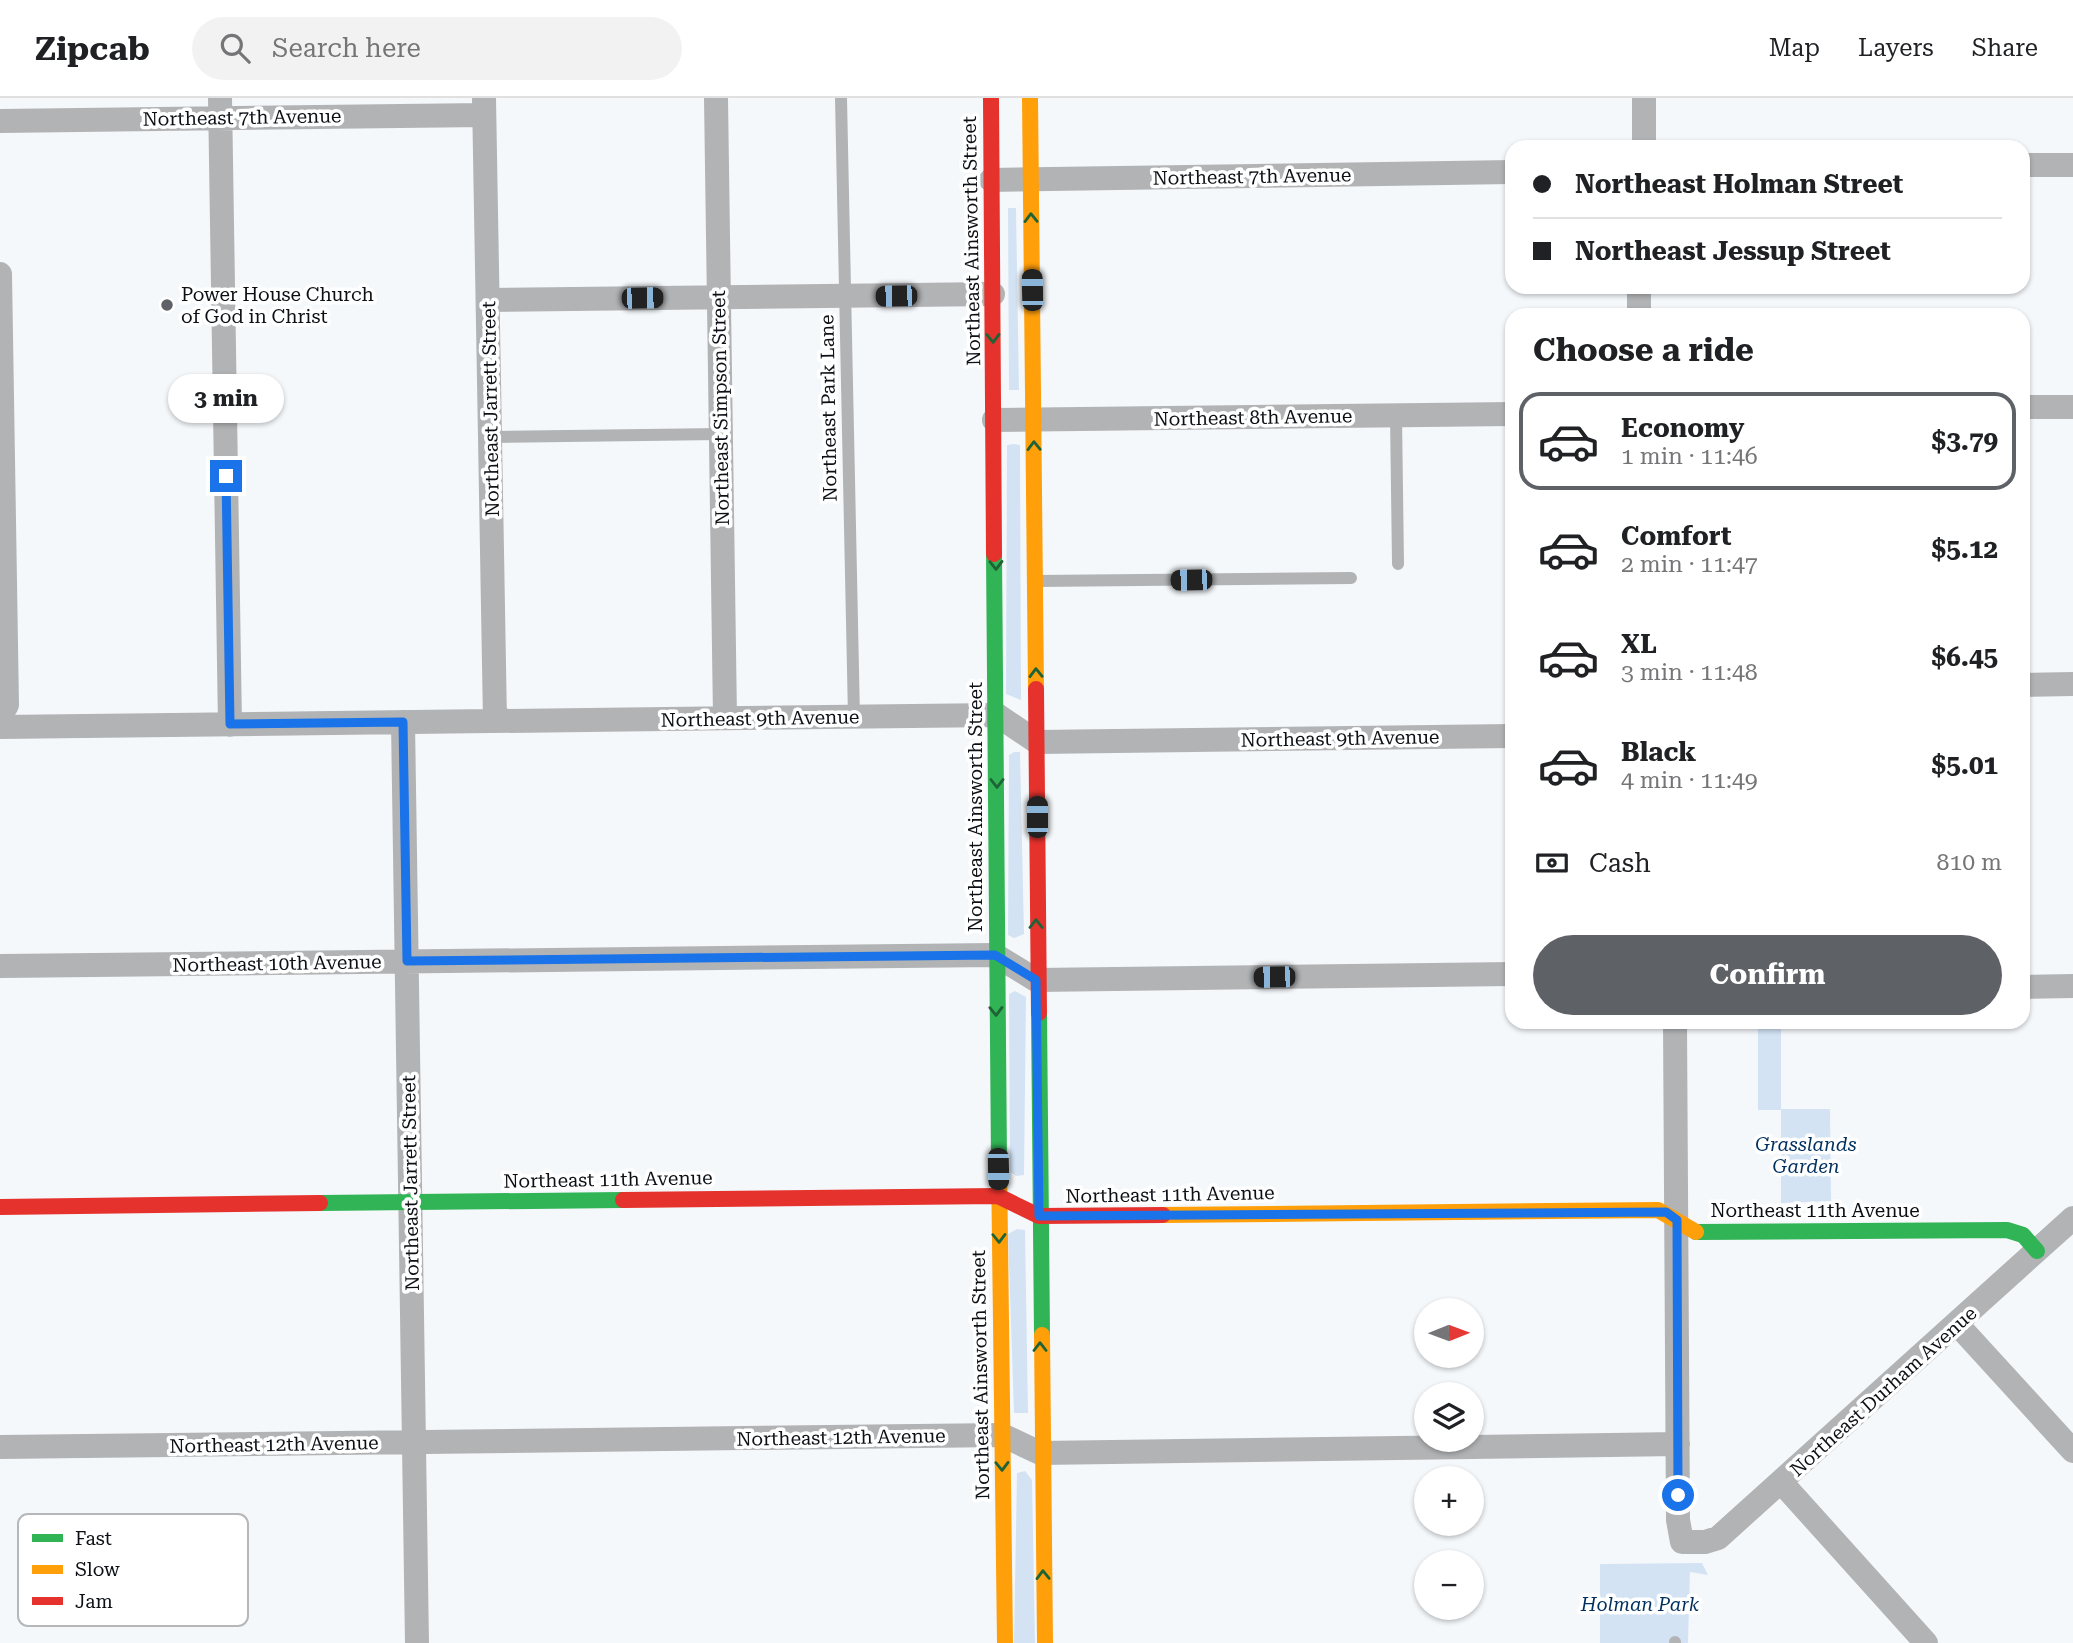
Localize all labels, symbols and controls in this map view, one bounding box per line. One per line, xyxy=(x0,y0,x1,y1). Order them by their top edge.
search box xyxy=(192,17,682,80)
text: Zipcab xyxy=(35,29,150,68)
icon: search xyxy=(216,29,254,67)
text: Search here xyxy=(272,33,421,63)
text: Map xyxy=(1769,34,1820,62)
text: Layers xyxy=(1858,34,1934,62)
text: Share xyxy=(1972,34,2038,62)
street label: Northeast 7th Avenue xyxy=(143,104,341,131)
street label: Northeast Ainsworth Street xyxy=(958,116,985,366)
street label: Northeast 7th Avenue xyxy=(1153,163,1351,190)
text: Northeast Holman Street xyxy=(1575,169,1903,199)
one-way arrow xyxy=(1023,213,1039,223)
text: Northeast Jessup Street xyxy=(1575,236,1891,266)
car xyxy=(1022,269,1043,311)
place label: Power House Church of God in Christ xyxy=(181,283,374,328)
car xyxy=(875,285,918,307)
car xyxy=(621,287,664,309)
street label: Northeast Simpson Street xyxy=(707,290,734,526)
marker: Power House Church of God in Christ xyxy=(159,297,175,313)
street label: Northeast Jarrett Street xyxy=(477,301,504,517)
street label: Northeast Park Lane xyxy=(815,314,842,502)
text: Choose a ride xyxy=(1533,331,1754,369)
one-way arrow xyxy=(985,333,1001,343)
callout: 3 min xyxy=(168,374,284,424)
text: 3 min xyxy=(194,385,258,412)
street label: Northeast 8th Avenue xyxy=(1154,404,1352,431)
icon: car xyxy=(1537,410,1600,473)
text: Economy xyxy=(1621,413,1744,443)
text: $3.79 xyxy=(1932,426,1998,456)
one-way arrow xyxy=(1026,440,1042,451)
text: 1 min · 11:46 xyxy=(1621,443,1758,470)
route end xyxy=(210,460,242,492)
icon: car xyxy=(1537,518,1600,581)
text: Comfort xyxy=(1621,521,1731,551)
text: $5.12 xyxy=(1932,534,1998,564)
text: 2 min · 11:47 xyxy=(1621,551,1758,578)
one-way arrow xyxy=(988,560,1003,571)
car xyxy=(1170,569,1213,591)
icon: car xyxy=(1537,626,1600,689)
text: XL xyxy=(1621,629,1657,659)
text: $6.45 xyxy=(1932,642,1998,672)
text: 3 min · 11:48 xyxy=(1621,659,1758,686)
one-way arrow xyxy=(1028,668,1044,678)
street label: Northeast Ainsworth Street xyxy=(964,682,987,932)
street label: Northeast 9th Avenue xyxy=(661,705,859,732)
street label: Northeast 9th Avenue xyxy=(1241,725,1439,752)
icon: car xyxy=(1537,734,1600,797)
text: Black xyxy=(1621,737,1696,767)
text: $5.01 xyxy=(1932,750,1998,780)
text: 4 min · 11:49 xyxy=(1621,767,1758,794)
one-way arrow xyxy=(989,778,1004,789)
car xyxy=(1027,796,1048,838)
icon: cash xyxy=(1533,844,1571,882)
text: Cash xyxy=(1589,848,1651,878)
text: 810 m xyxy=(1937,849,2002,876)
one-way arrow xyxy=(1028,918,1044,929)
button: Confirm xyxy=(1533,935,2002,1015)
street label: Northeast 10th Avenue xyxy=(172,950,382,977)
car xyxy=(1253,966,1296,988)
one-way arrow xyxy=(988,1006,1004,1016)
street label: Northeast Jarrett Street xyxy=(397,1075,424,1291)
park label: Grasslands Garden xyxy=(1755,1133,1857,1178)
car xyxy=(988,1148,1009,1190)
street label: Northeast 11th Avenue xyxy=(503,1166,713,1193)
street label: Northeast 11th Avenue xyxy=(1065,1181,1275,1208)
street label: Northeast 11th Avenue xyxy=(1710,1199,1920,1222)
one-way arrow xyxy=(991,1233,1007,1244)
street label: Northeast Ainsworth Street xyxy=(967,1250,994,1500)
north arrow xyxy=(1414,1298,1484,1368)
map controls xyxy=(1414,1298,1484,1620)
street label: Northeast Durham Avenue xyxy=(1785,1302,1981,1481)
one-way arrow xyxy=(1032,1342,1048,1352)
button: layers xyxy=(1414,1382,1484,1452)
street label: Northeast 12th Avenue xyxy=(736,1424,946,1451)
street label: Northeast 12th Avenue xyxy=(169,1431,379,1458)
one-way arrow xyxy=(994,1461,1010,1471)
button: + xyxy=(1414,1466,1484,1536)
route start xyxy=(1662,1479,1694,1511)
legend xyxy=(18,1514,248,1626)
text: Fast xyxy=(75,1527,112,1550)
button: − xyxy=(1414,1550,1484,1620)
text: Slow xyxy=(75,1558,120,1581)
one-way arrow xyxy=(1035,1569,1051,1580)
text: Jam xyxy=(75,1590,113,1613)
park label: Holman Park xyxy=(1580,1593,1700,1616)

